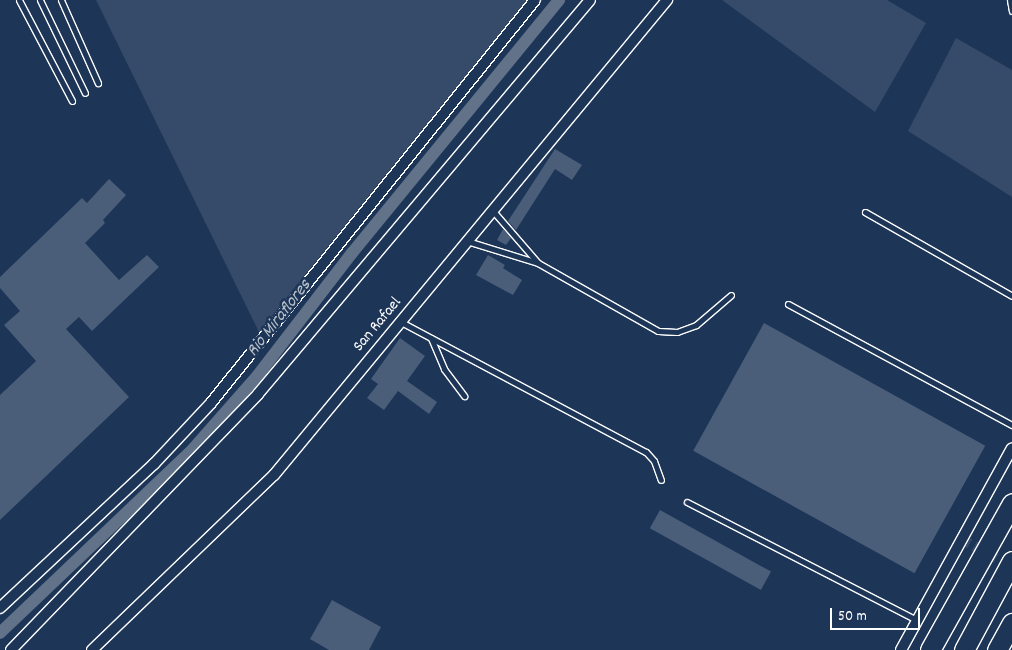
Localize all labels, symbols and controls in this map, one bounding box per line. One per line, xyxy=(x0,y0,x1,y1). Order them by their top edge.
water label: Rio Miraflores xyxy=(243,276,317,362)
street label: San Rafael xyxy=(350,294,406,356)
scale bar xyxy=(832,598,922,630)
text: 50 m xyxy=(838,606,867,628)

